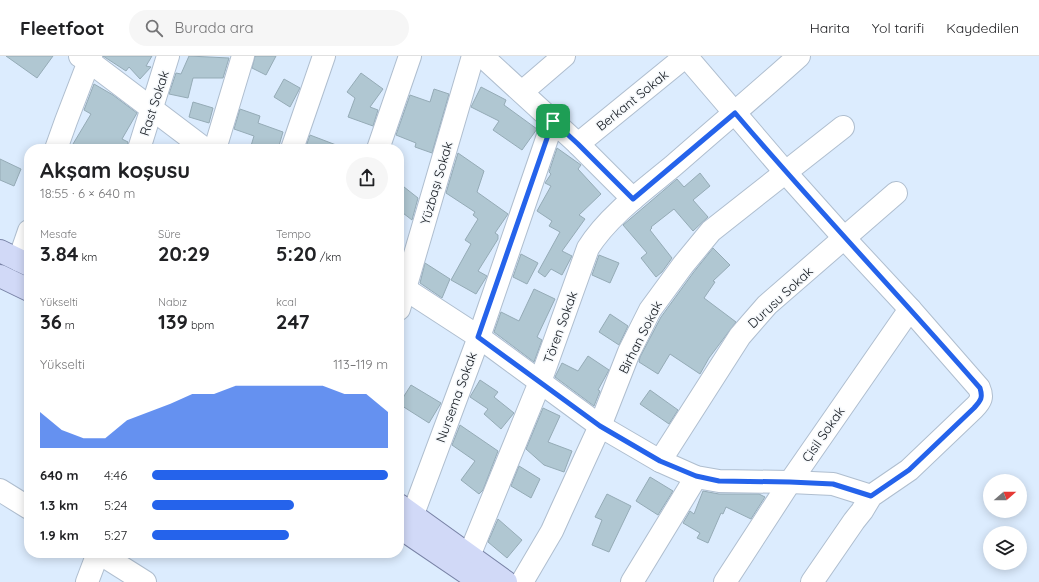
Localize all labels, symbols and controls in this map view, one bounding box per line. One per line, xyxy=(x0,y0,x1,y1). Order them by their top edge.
search box xyxy=(129,10,409,46)
text: Fleetfoot xyxy=(20,16,105,40)
icon: search xyxy=(143,17,165,39)
text: Burada ara xyxy=(175,18,254,37)
text: Harita xyxy=(810,19,850,37)
text: Yol tarifi xyxy=(872,19,924,37)
text: Kaydedilen xyxy=(946,19,1019,37)
street label: Berkant Sokak xyxy=(593,66,671,134)
street label: Rast Sokak xyxy=(136,68,172,138)
pin xyxy=(536,104,570,138)
icon: arrive xyxy=(542,110,564,132)
street label: Yüzbaşı Sokak xyxy=(416,140,456,226)
text: Akşam koşusu xyxy=(40,156,190,184)
button: share xyxy=(346,157,388,199)
text: 18:55 · 6 × 640 m xyxy=(40,185,135,201)
text: Mesafe xyxy=(40,227,77,241)
text: Süre xyxy=(158,227,181,241)
text: Tempo xyxy=(276,227,311,241)
text: 3.84 xyxy=(40,241,78,266)
text: 20:29 xyxy=(158,241,210,266)
text: 5:20 xyxy=(276,241,317,266)
text: km xyxy=(78,250,97,264)
text: /km xyxy=(317,250,341,264)
street label: Durusu Sokak xyxy=(744,263,816,331)
street label: Tören Sokak xyxy=(540,289,580,365)
text: Yükselti xyxy=(40,295,78,309)
text: Nabız xyxy=(158,295,187,309)
text: kcal xyxy=(276,295,297,309)
street label: Birhan Sokak xyxy=(615,298,665,376)
text: 36 xyxy=(40,309,62,334)
text: 139 xyxy=(158,309,188,334)
text: 247 xyxy=(276,309,310,334)
text: m xyxy=(62,318,75,332)
text: bpm xyxy=(188,318,214,332)
street label: Nursema Sokak xyxy=(432,349,480,445)
text: Yükselti xyxy=(40,356,85,372)
text: 113–119 m xyxy=(333,356,388,372)
street label: Çisil Sokak xyxy=(798,403,848,465)
text: 640 m xyxy=(40,467,78,483)
text: 4:46 xyxy=(104,467,127,483)
north arrow xyxy=(983,474,1027,518)
map controls xyxy=(983,474,1027,570)
text: 1.3 km xyxy=(40,497,78,513)
text: 5:24 xyxy=(104,497,127,513)
button: layers xyxy=(983,526,1027,570)
text: 1.9 km xyxy=(40,527,79,543)
text: 5:27 xyxy=(104,527,127,543)

